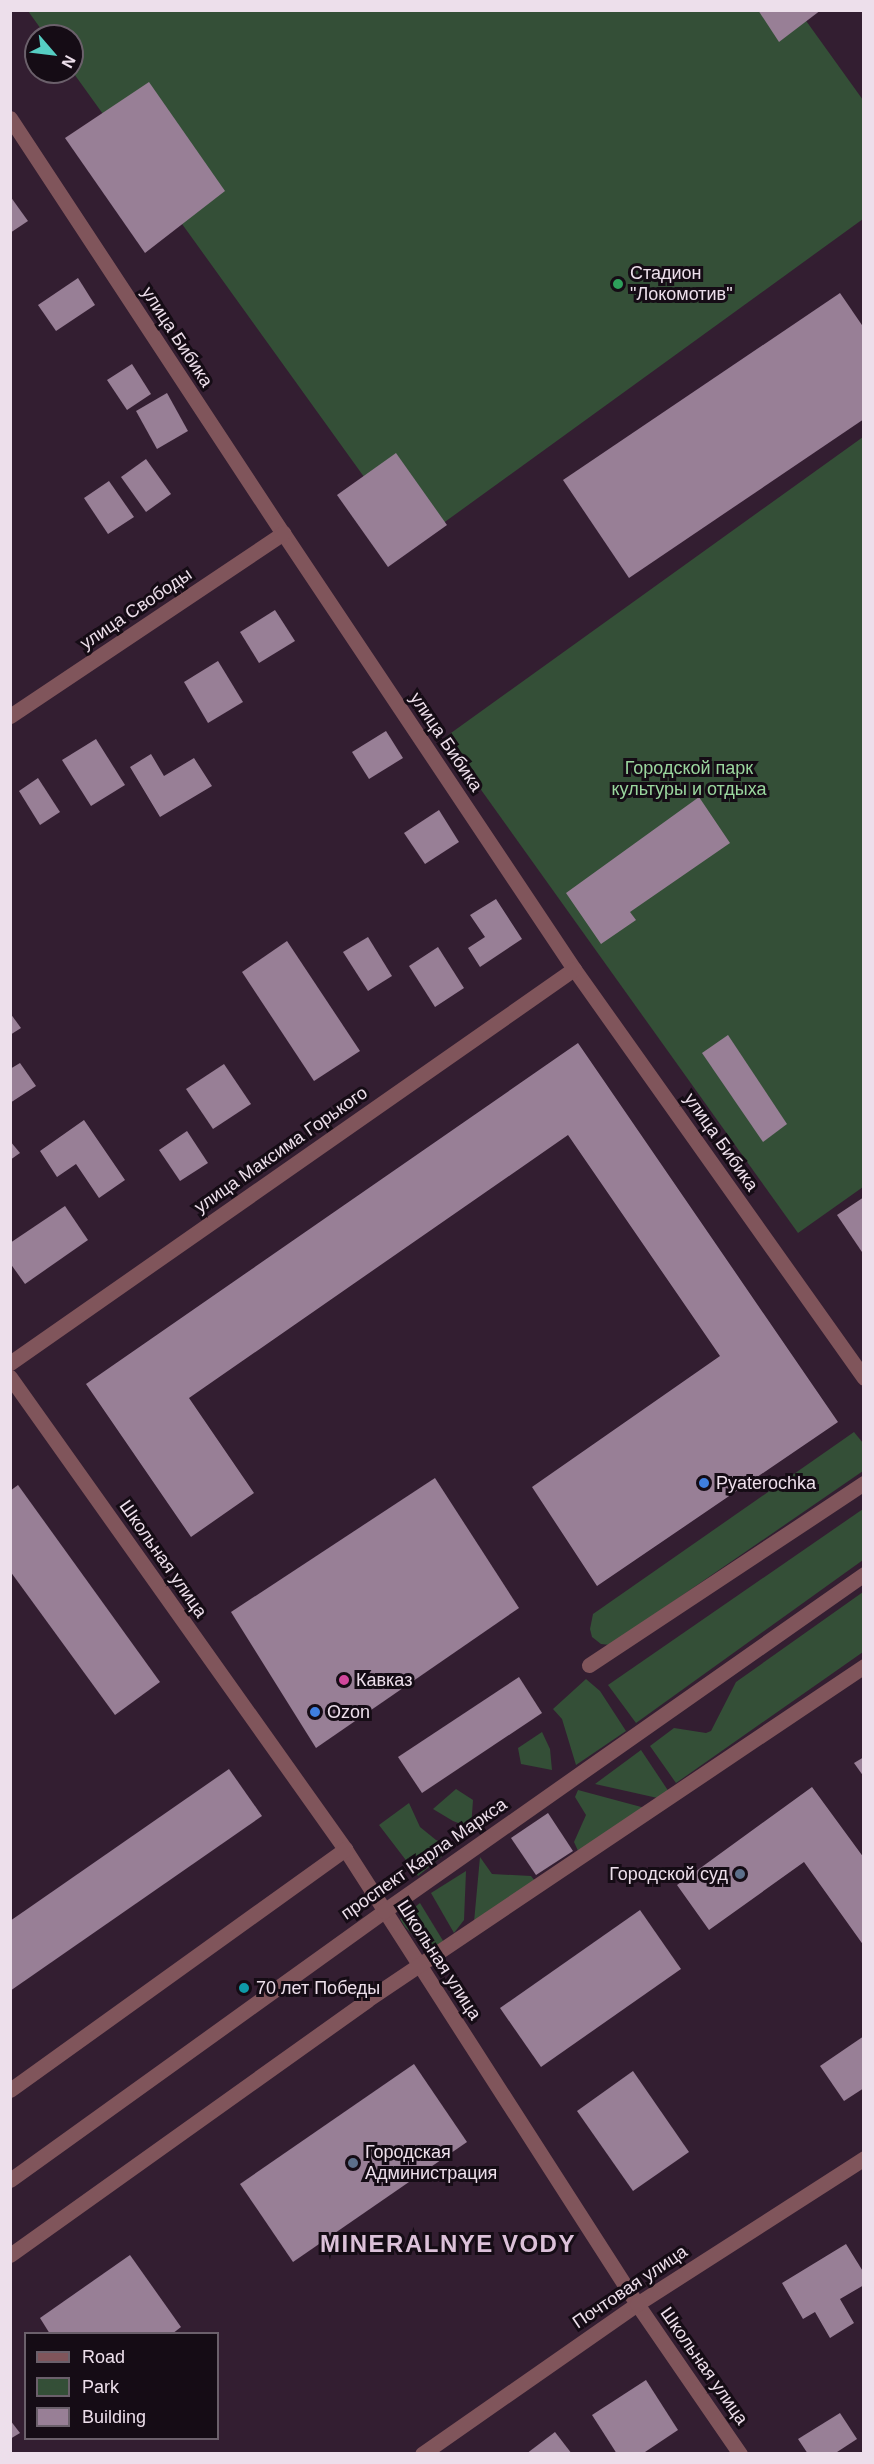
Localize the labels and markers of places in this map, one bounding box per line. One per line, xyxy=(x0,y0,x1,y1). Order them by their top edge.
place label: Стадион "Локомотив" xyxy=(630,263,733,306)
marker: Стадион "Локомотив" xyxy=(611,277,625,291)
place label: Pyaterochka xyxy=(716,1472,816,1494)
marker: Pyaterochka xyxy=(697,1476,711,1490)
place label: Кавказ xyxy=(356,1669,412,1691)
marker: Кавказ xyxy=(337,1673,351,1687)
place label: Ozon xyxy=(327,1701,370,1723)
marker: Ozon xyxy=(308,1705,322,1719)
place label: Городской суд xyxy=(609,1863,728,1885)
marker: Городской суд xyxy=(733,1867,747,1881)
place label: 70 лет Победы xyxy=(256,1977,380,1999)
marker: 70 лет Победы xyxy=(237,1981,251,1995)
place label: Городская Администрация xyxy=(365,2142,497,2184)
marker: Городская Администрация xyxy=(346,2156,360,2170)

